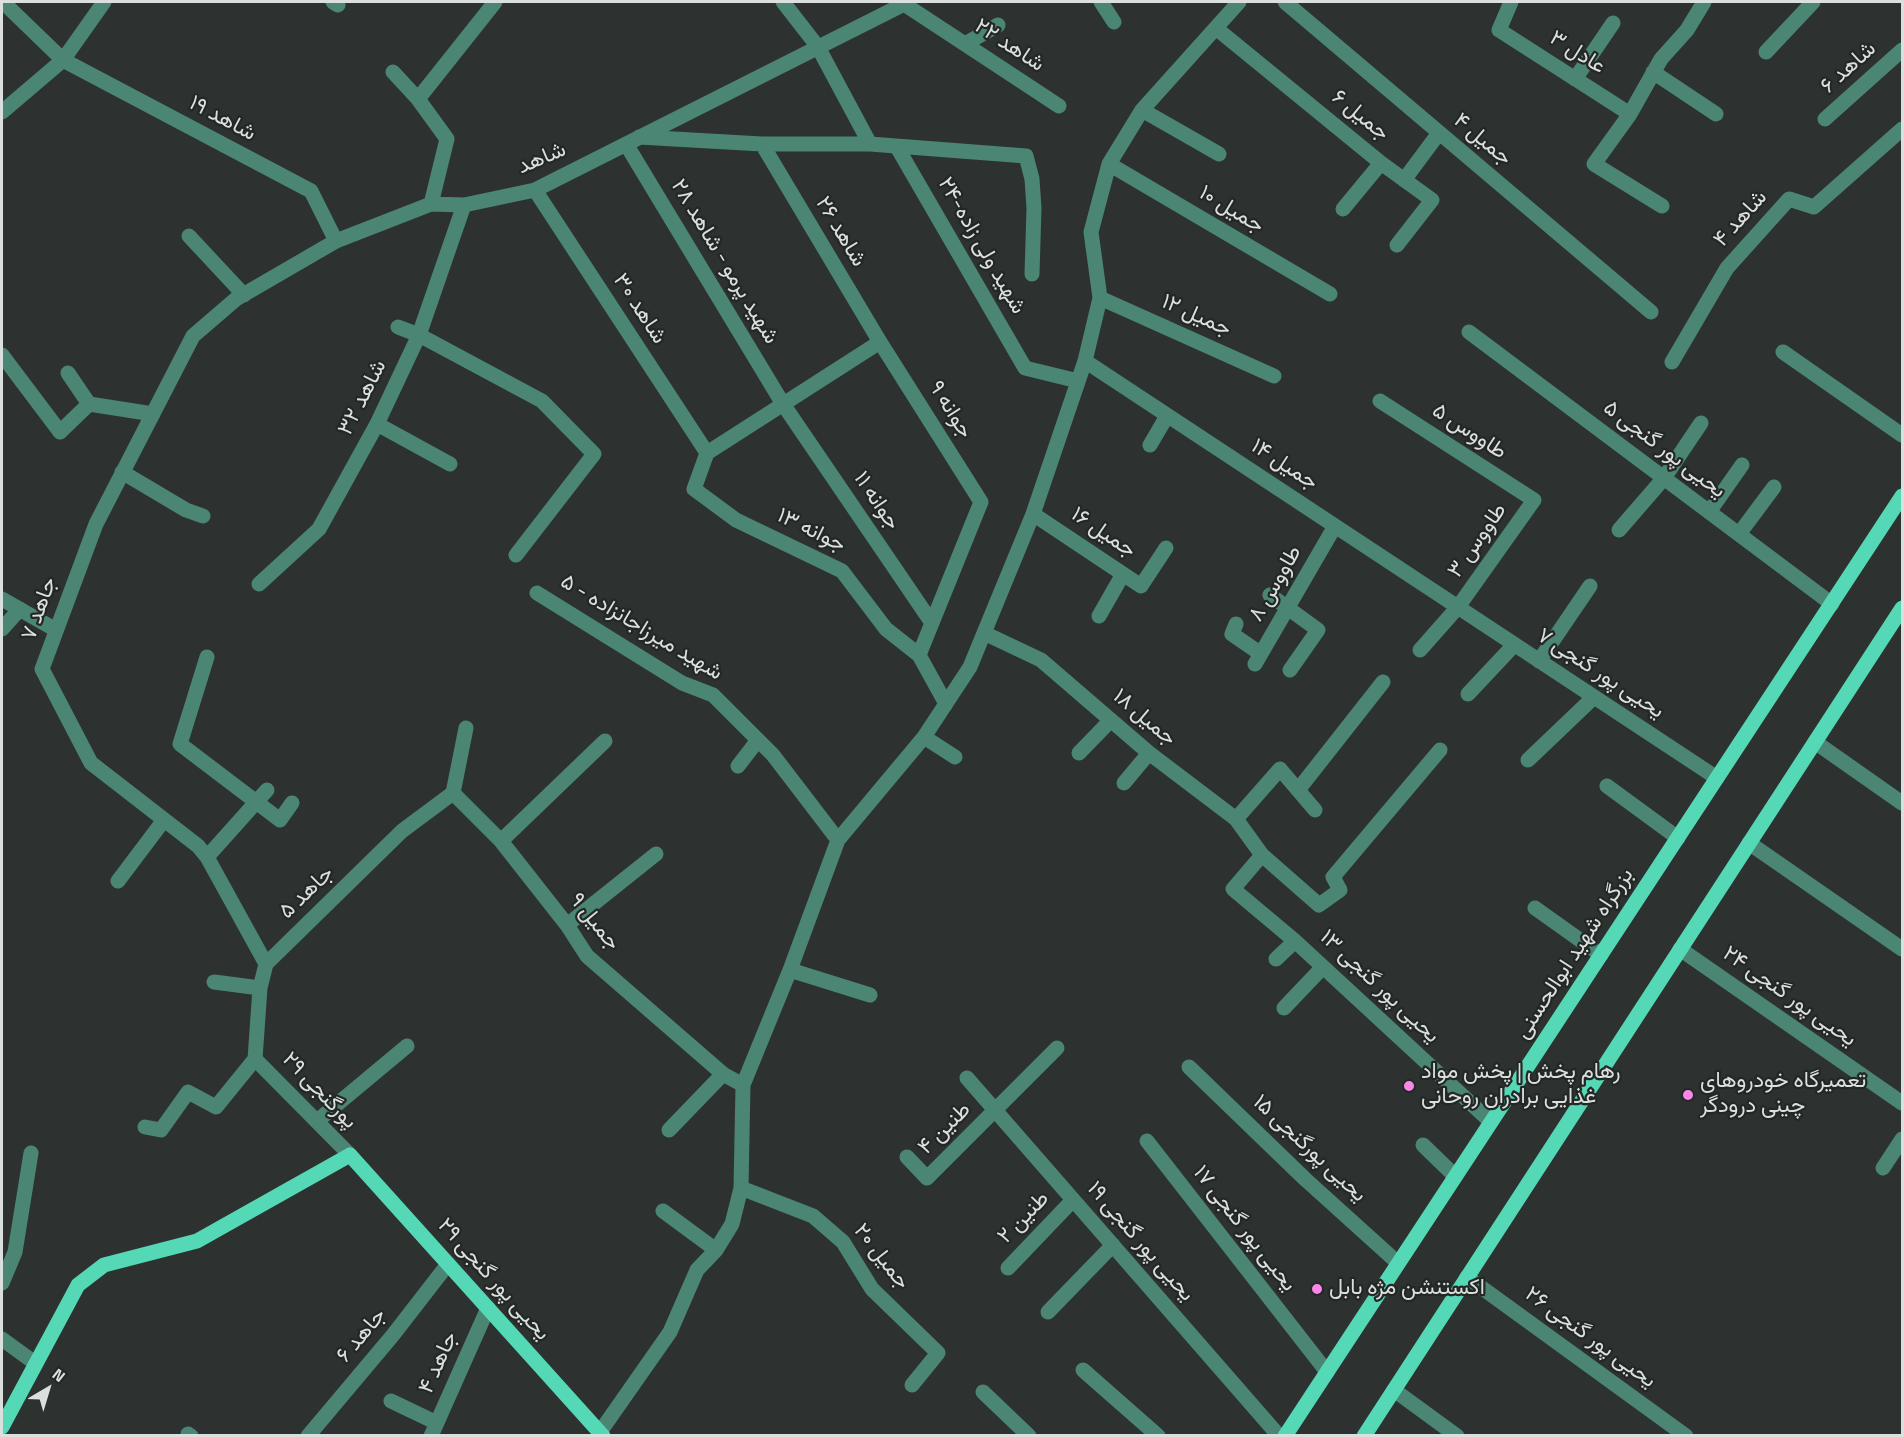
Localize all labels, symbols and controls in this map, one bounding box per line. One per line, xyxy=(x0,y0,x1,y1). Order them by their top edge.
street label: شاهد ۲۲ xyxy=(969,14,1049,78)
street label: عادل ۳ xyxy=(1544,26,1610,80)
street label: شاهد ۶ xyxy=(1816,36,1882,100)
street label: جمیل ۶ xyxy=(1326,85,1394,147)
street label: شاهد ۱۹ xyxy=(184,90,260,148)
street label: جمیل ۴ xyxy=(1447,108,1517,172)
street label: شاهد xyxy=(514,137,570,181)
street label: شهید ولی زاده-۲۴ xyxy=(931,173,1031,319)
street label: شهید پرمو - شاهد ۲۸ xyxy=(664,175,784,349)
street label: جمیل ۱۰ xyxy=(1194,180,1268,240)
street label: شاهد ۴ xyxy=(1709,185,1773,253)
street label: شاهد ۲۶ xyxy=(809,192,871,272)
street label: شاهد ۳۰ xyxy=(606,269,672,349)
street label: جمیل ۱۲ xyxy=(1157,289,1235,343)
street label: شاهد ۳۲ xyxy=(333,356,393,440)
street label: جوانه ۹ xyxy=(922,376,978,444)
street label: یحیی پور گنجی ۵ xyxy=(1598,395,1730,505)
street label: طاووس ۵ xyxy=(1427,398,1511,466)
street label: جمیل ۱۴ xyxy=(1246,434,1322,496)
street label: جوانه ۱۱ xyxy=(847,467,905,535)
street label: طاووس ۳ xyxy=(1443,499,1513,583)
street label: جمیل ۱۶ xyxy=(1065,502,1141,564)
street label: جوانه ۱۳ xyxy=(772,503,850,559)
street label: طاووس ۸ xyxy=(1244,541,1308,627)
street label: شهید میرزاجانزاده - ۵ xyxy=(555,569,727,687)
street label: جاهد ۷ xyxy=(16,574,64,644)
street label: یحیی پور گنجی ۷ xyxy=(1531,623,1669,725)
street label: جمیل ۱۸ xyxy=(1107,684,1181,752)
street label: جاهد ۵ xyxy=(274,861,340,925)
street label: بزرگراه شهید ابوالحسنی xyxy=(1510,864,1640,1044)
street label: جمیل ۹ xyxy=(563,888,625,956)
street label: یحیی پور گنجی ۱۳ xyxy=(1314,925,1444,1049)
street label: یحیی پور گنجی ۲۴ xyxy=(1717,941,1861,1053)
street label: پورگنجی ۲۹ xyxy=(276,1047,362,1135)
place label: رهام پخش | پخش مواد غذایی برادران روحانی xyxy=(1421,1060,1621,1112)
place label: تعمیرگاه خودروهای چینی درودگر xyxy=(1700,1069,1866,1120)
marker: رهام پخش | پخش مواد غذایی برادران روحانی xyxy=(1402,1079,1416,1093)
marker: تعمیرگاه خودروهای چینی درودگر xyxy=(1681,1088,1695,1102)
street label: یحیی پورگنجی ۱۵ xyxy=(1247,1090,1371,1208)
street label: طنین ۴ xyxy=(913,1097,977,1161)
street label: یحیی پور گنجی ۱۷ xyxy=(1187,1161,1301,1297)
street label: یحیی پور گنجی ۱۹ xyxy=(1081,1177,1199,1307)
street label: طنین ۲ xyxy=(993,1186,1055,1250)
street label: یحیی پور گنجی ۲۹ xyxy=(431,1213,555,1347)
street label: جمیل ۲۰ xyxy=(847,1219,915,1295)
place label: اکستنشن مژه بابل xyxy=(1329,1276,1485,1302)
marker: اکستنشن مژه بابل xyxy=(1310,1282,1324,1296)
street label: یحیی پور گنجی ۲۶ xyxy=(1519,1282,1661,1394)
street label: جاهد ۶ xyxy=(332,1303,392,1369)
street label: جاهد ۴ xyxy=(414,1328,464,1398)
north arrow xyxy=(18,1359,78,1419)
text: N xyxy=(47,1362,71,1388)

